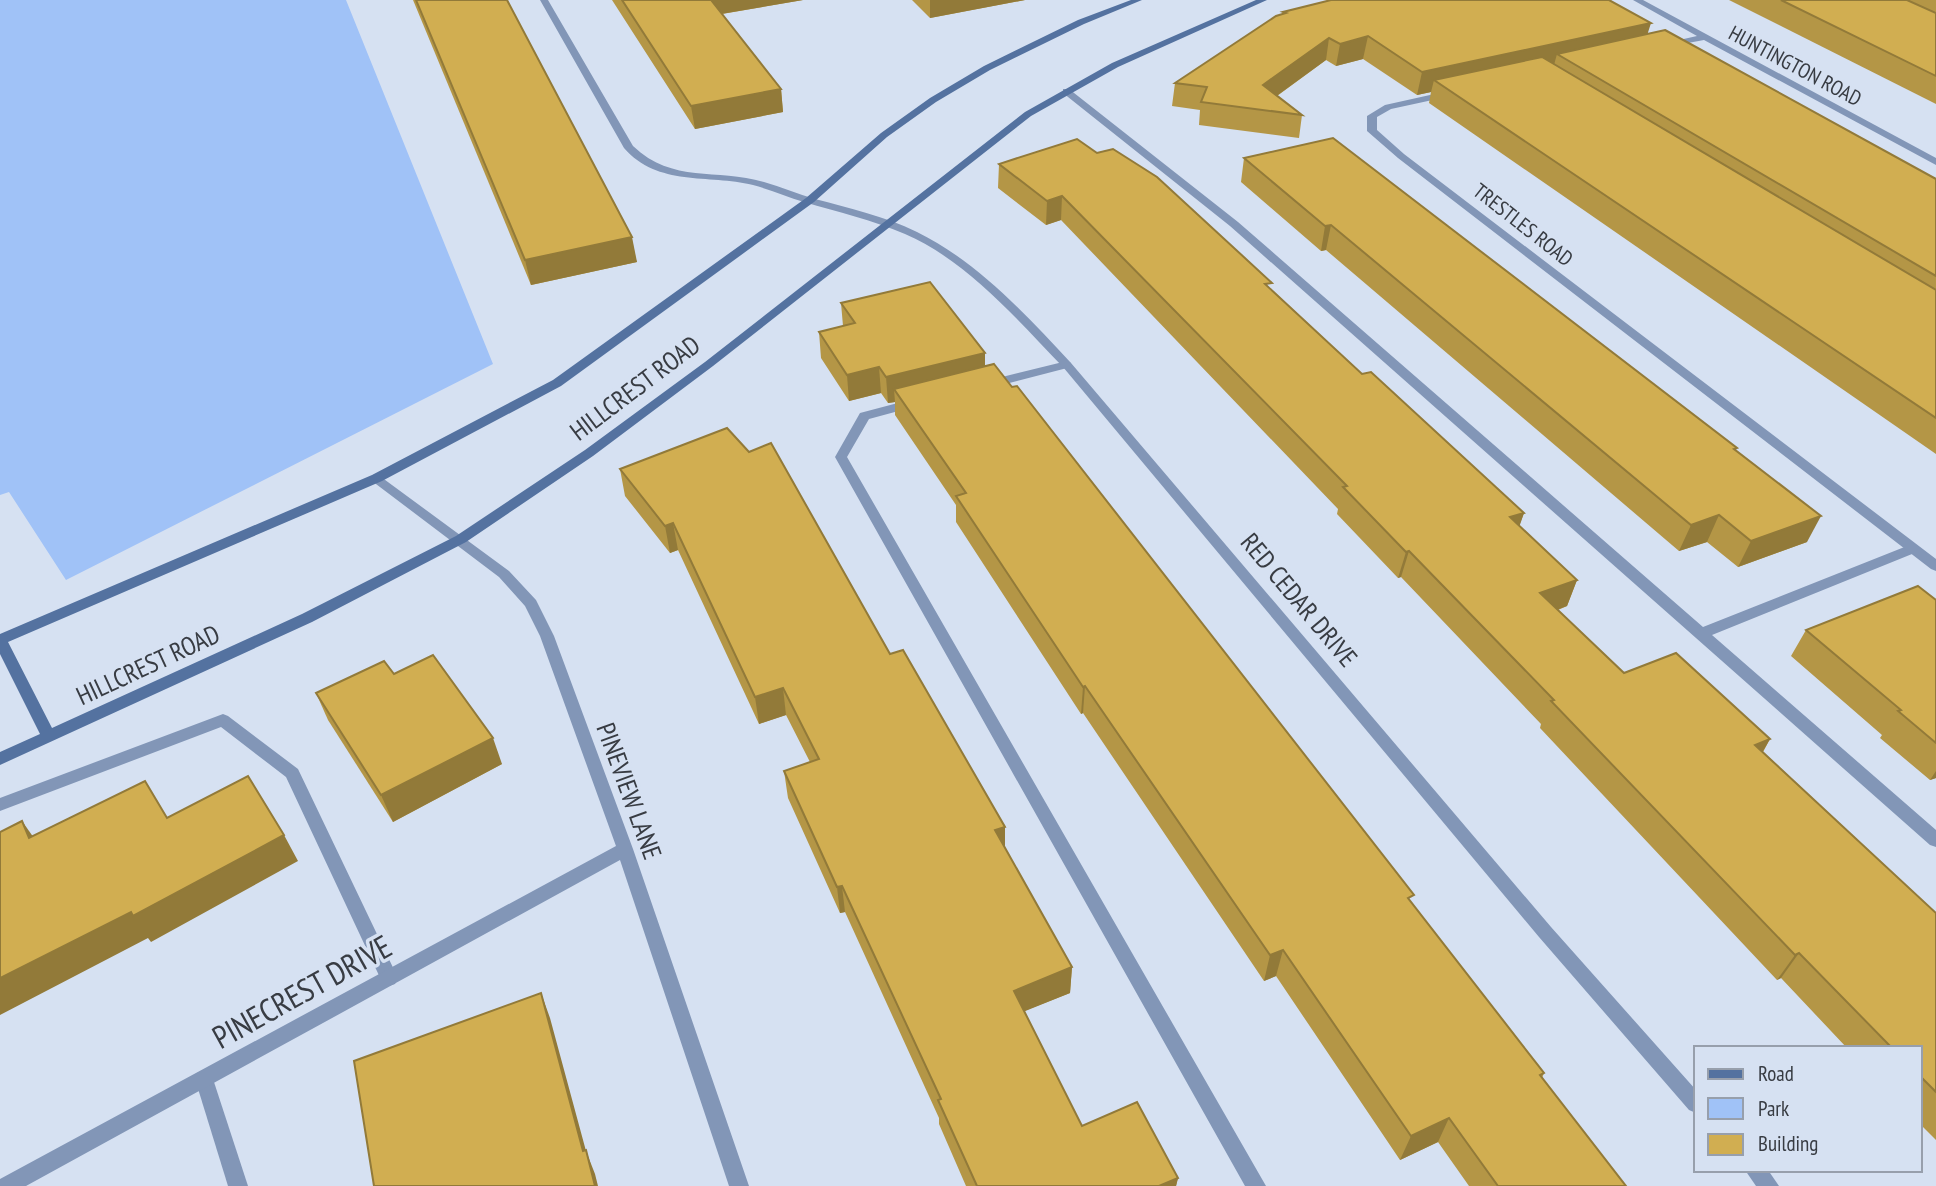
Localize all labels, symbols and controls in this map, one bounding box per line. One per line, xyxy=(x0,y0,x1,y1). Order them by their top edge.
street label: HUNTINGTON ROAD xyxy=(1724,19,1866,112)
street label: TRESTLES ROAD xyxy=(1468,177,1579,272)
street label: HILLCREST ROAD xyxy=(563,328,706,447)
street label: RED CEDAR DRIVE xyxy=(1234,526,1365,673)
street label: HILLCREST ROAD xyxy=(71,617,225,712)
street label: PINEVIEW LANE xyxy=(590,718,669,864)
street label: PINECREST DRIVE xyxy=(205,925,399,1058)
legend xyxy=(1694,1046,1922,1172)
text: Road xyxy=(1758,1060,1794,1087)
text: Park xyxy=(1758,1095,1789,1122)
text: Building xyxy=(1758,1130,1818,1157)

